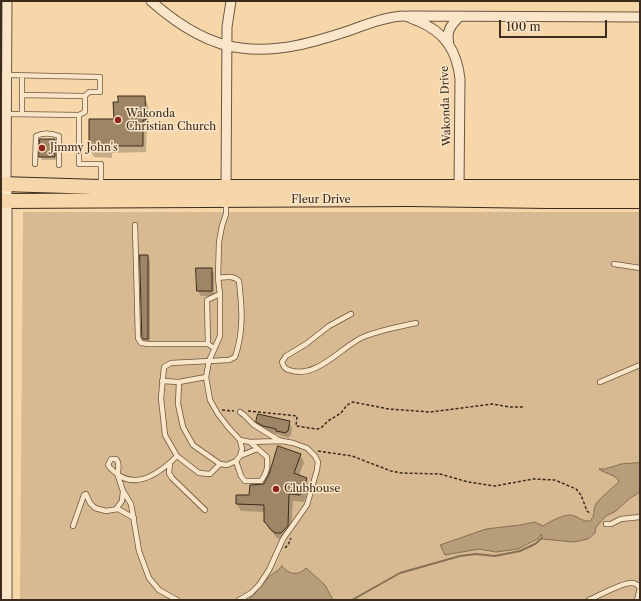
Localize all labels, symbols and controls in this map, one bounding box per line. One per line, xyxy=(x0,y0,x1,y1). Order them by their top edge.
scale bar xyxy=(501,12,609,38)
text: 100 m xyxy=(506,19,541,34)
street label: Wakonda Drive xyxy=(438,66,454,146)
place label: Wakonda Christian Church xyxy=(126,107,216,133)
marker: Wakonda Christian Church xyxy=(113,115,123,125)
place label: Jimmy John's xyxy=(50,141,118,155)
marker: Jimmy John's xyxy=(37,143,47,153)
street label: Fleur Drive xyxy=(291,193,351,207)
place label: Clubhouse xyxy=(284,482,341,496)
marker: Clubhouse xyxy=(271,484,281,494)

